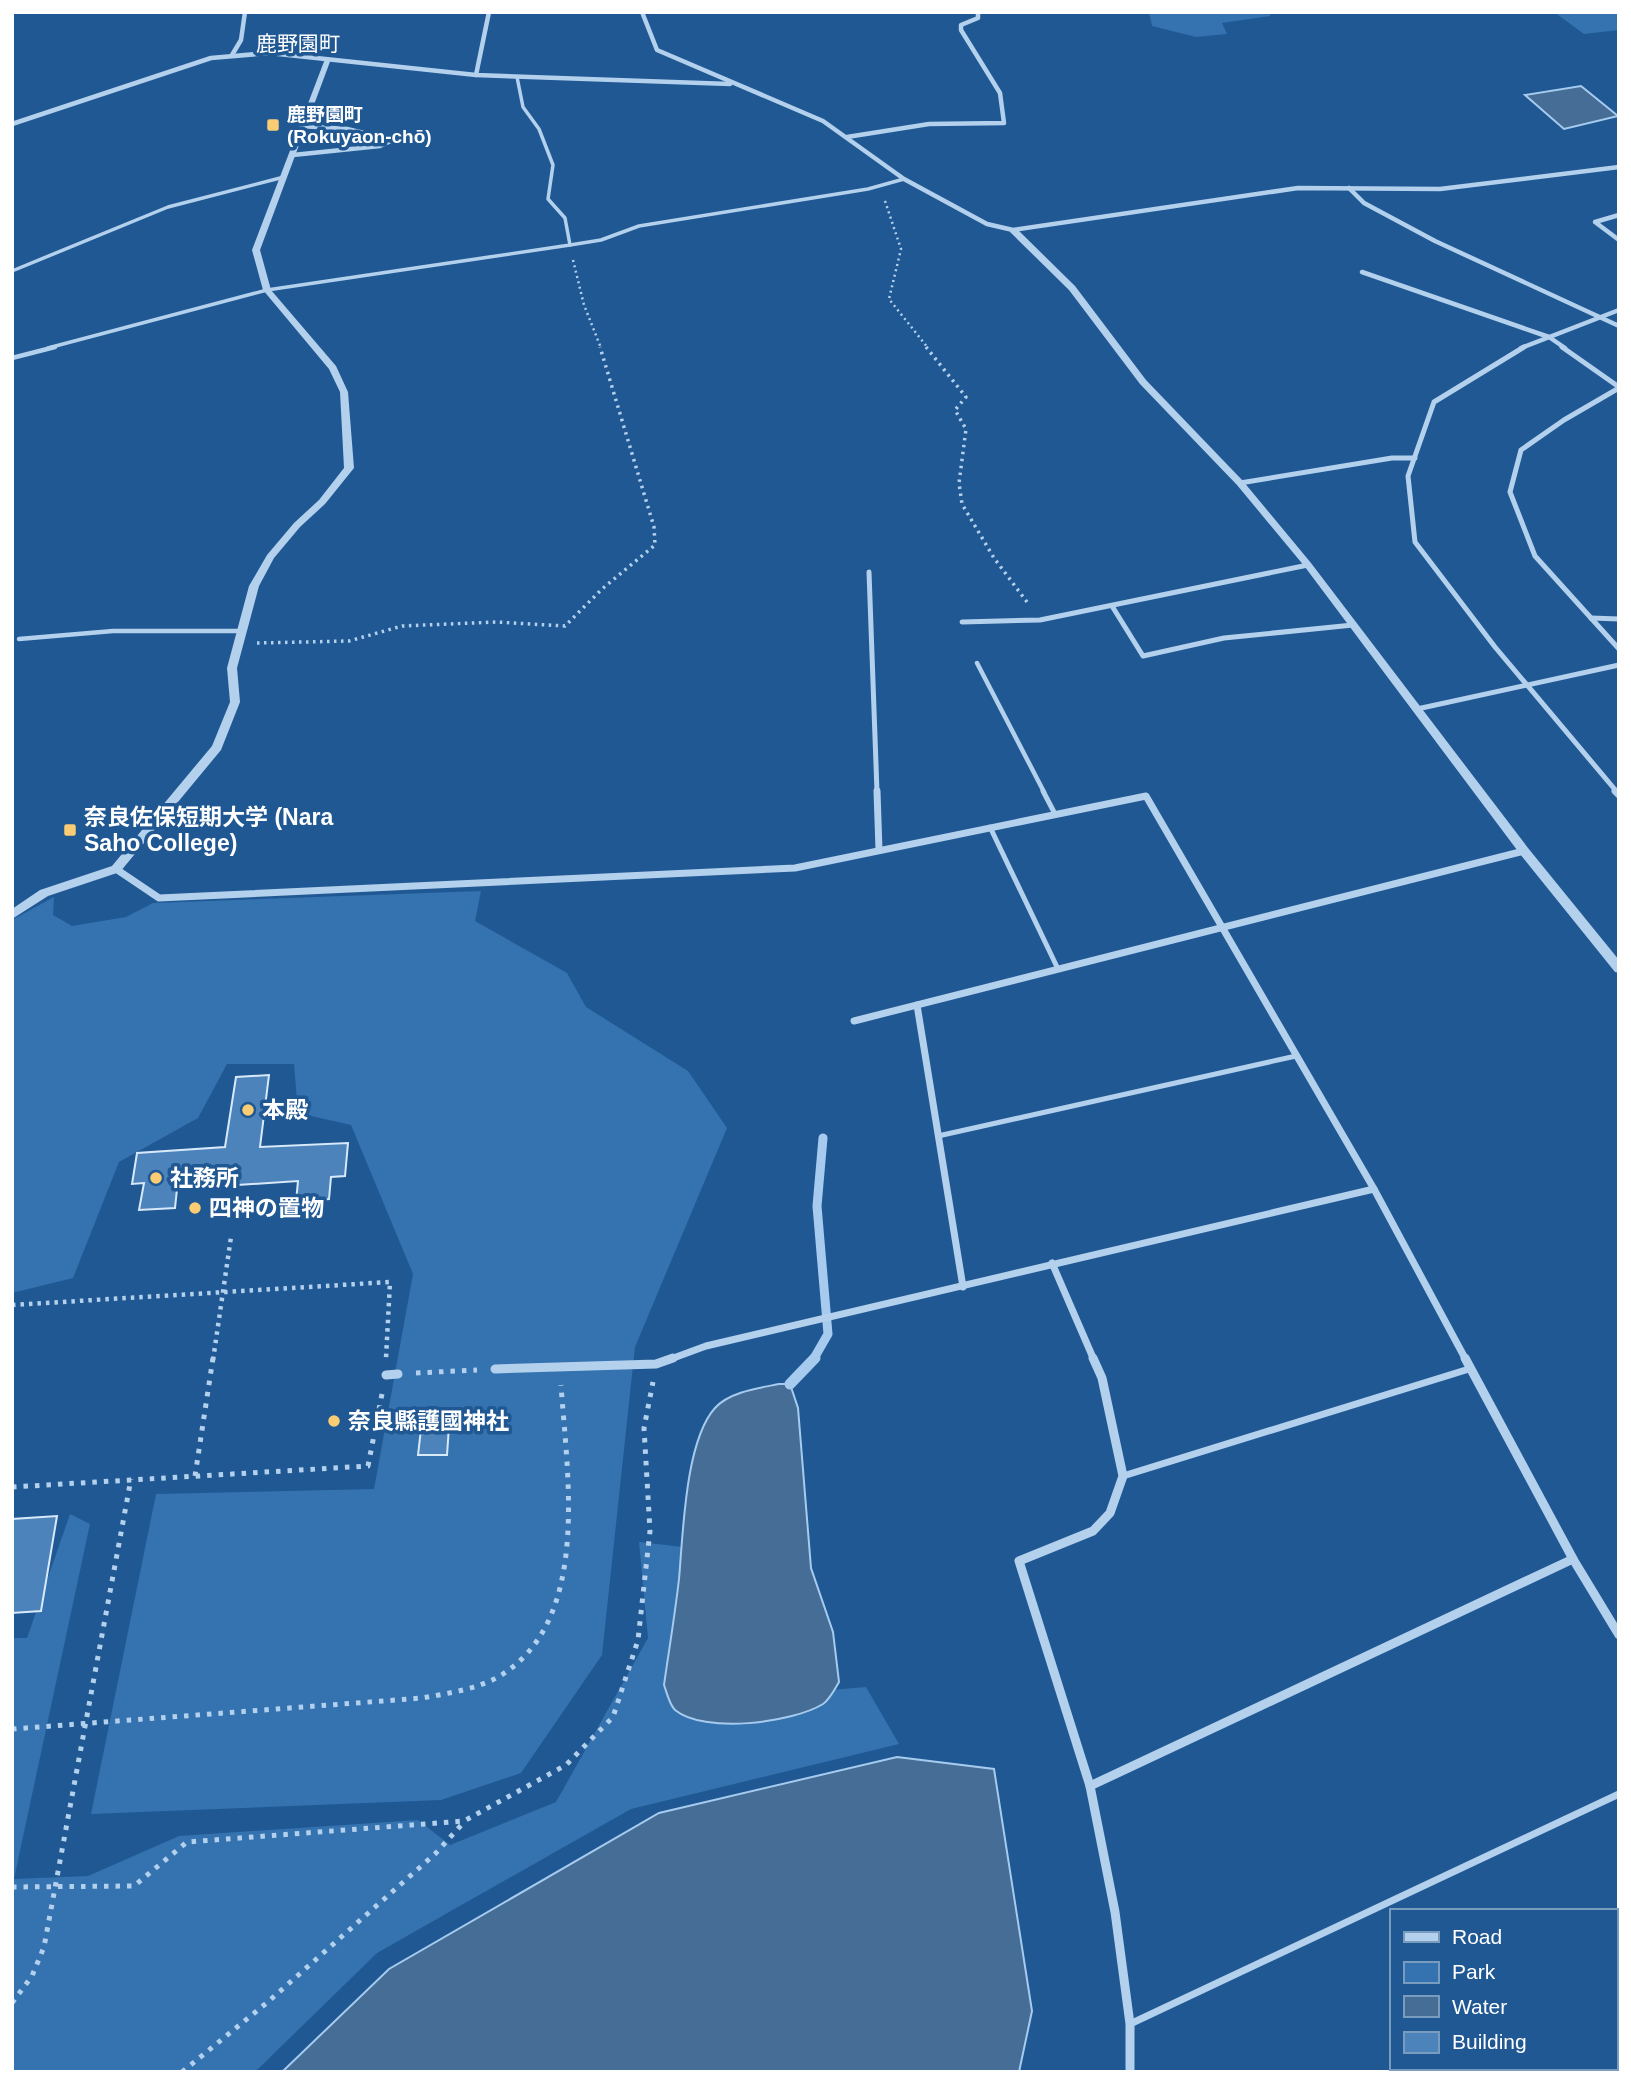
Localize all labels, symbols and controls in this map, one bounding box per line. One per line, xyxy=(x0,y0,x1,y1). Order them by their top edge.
district label: 鹿野園町 xyxy=(256,32,340,55)
place label: 鹿野園町 (Rokuyaon-chō) xyxy=(287,104,432,147)
marker: 鹿野園町 (Rokuyaon-chō) xyxy=(265,117,281,133)
place label: 奈良佐保短期大学 (Nara Saho College) xyxy=(84,804,333,856)
marker: 奈良佐保短期大学 (Nara Saho College) xyxy=(62,822,78,838)
place label: 本殿 xyxy=(262,1097,308,1123)
marker: 本殿 xyxy=(240,1102,256,1118)
place label: 社務所 xyxy=(170,1165,239,1191)
marker: 社務所 xyxy=(148,1170,164,1186)
place label: 四神の置物 xyxy=(209,1195,324,1221)
marker: 四神の置物 xyxy=(187,1200,203,1216)
place label: 奈良縣護國神社 xyxy=(348,1408,509,1434)
marker: 奈良縣護國神社 xyxy=(326,1413,342,1429)
legend xyxy=(1390,1909,1617,2070)
text: Road xyxy=(1452,1925,1502,1948)
text: Park xyxy=(1452,1960,1496,1983)
text: Water xyxy=(1452,1995,1507,2018)
text: Building xyxy=(1452,2030,1527,2053)

